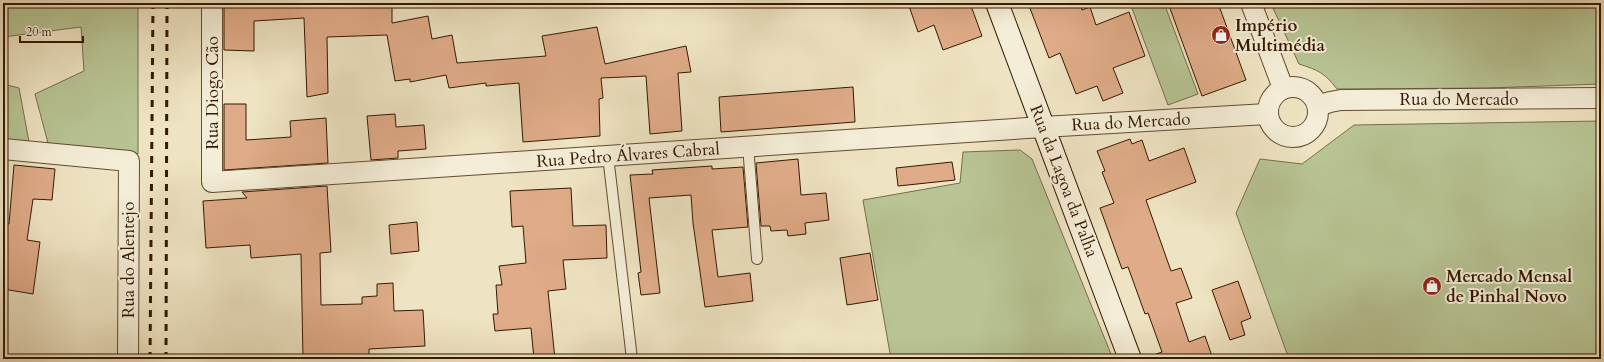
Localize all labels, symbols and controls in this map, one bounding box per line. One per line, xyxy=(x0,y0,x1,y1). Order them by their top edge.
place label: Império Multimédia xyxy=(1235,14,1325,57)
scale bar xyxy=(20,18,83,44)
text: 20 m xyxy=(26,24,53,40)
shop icon: Império Multimédia xyxy=(1210,24,1232,46)
street label: Rua Diogo Cão xyxy=(201,36,224,150)
street label: Rua do Mercado xyxy=(1399,88,1519,111)
street label: Rua da Lagoa da Palha xyxy=(1024,101,1104,261)
street label: Rua do Mercado xyxy=(1071,107,1191,137)
street label: Rua Pedro Álvares Cabral xyxy=(536,137,721,173)
street label: Rua do Alentejo xyxy=(117,202,140,318)
place label: Mercado Mensal de Pinhal Novo xyxy=(1446,265,1572,308)
shop icon: Mercado Mensal de Pinhal Novo xyxy=(1421,275,1443,297)

